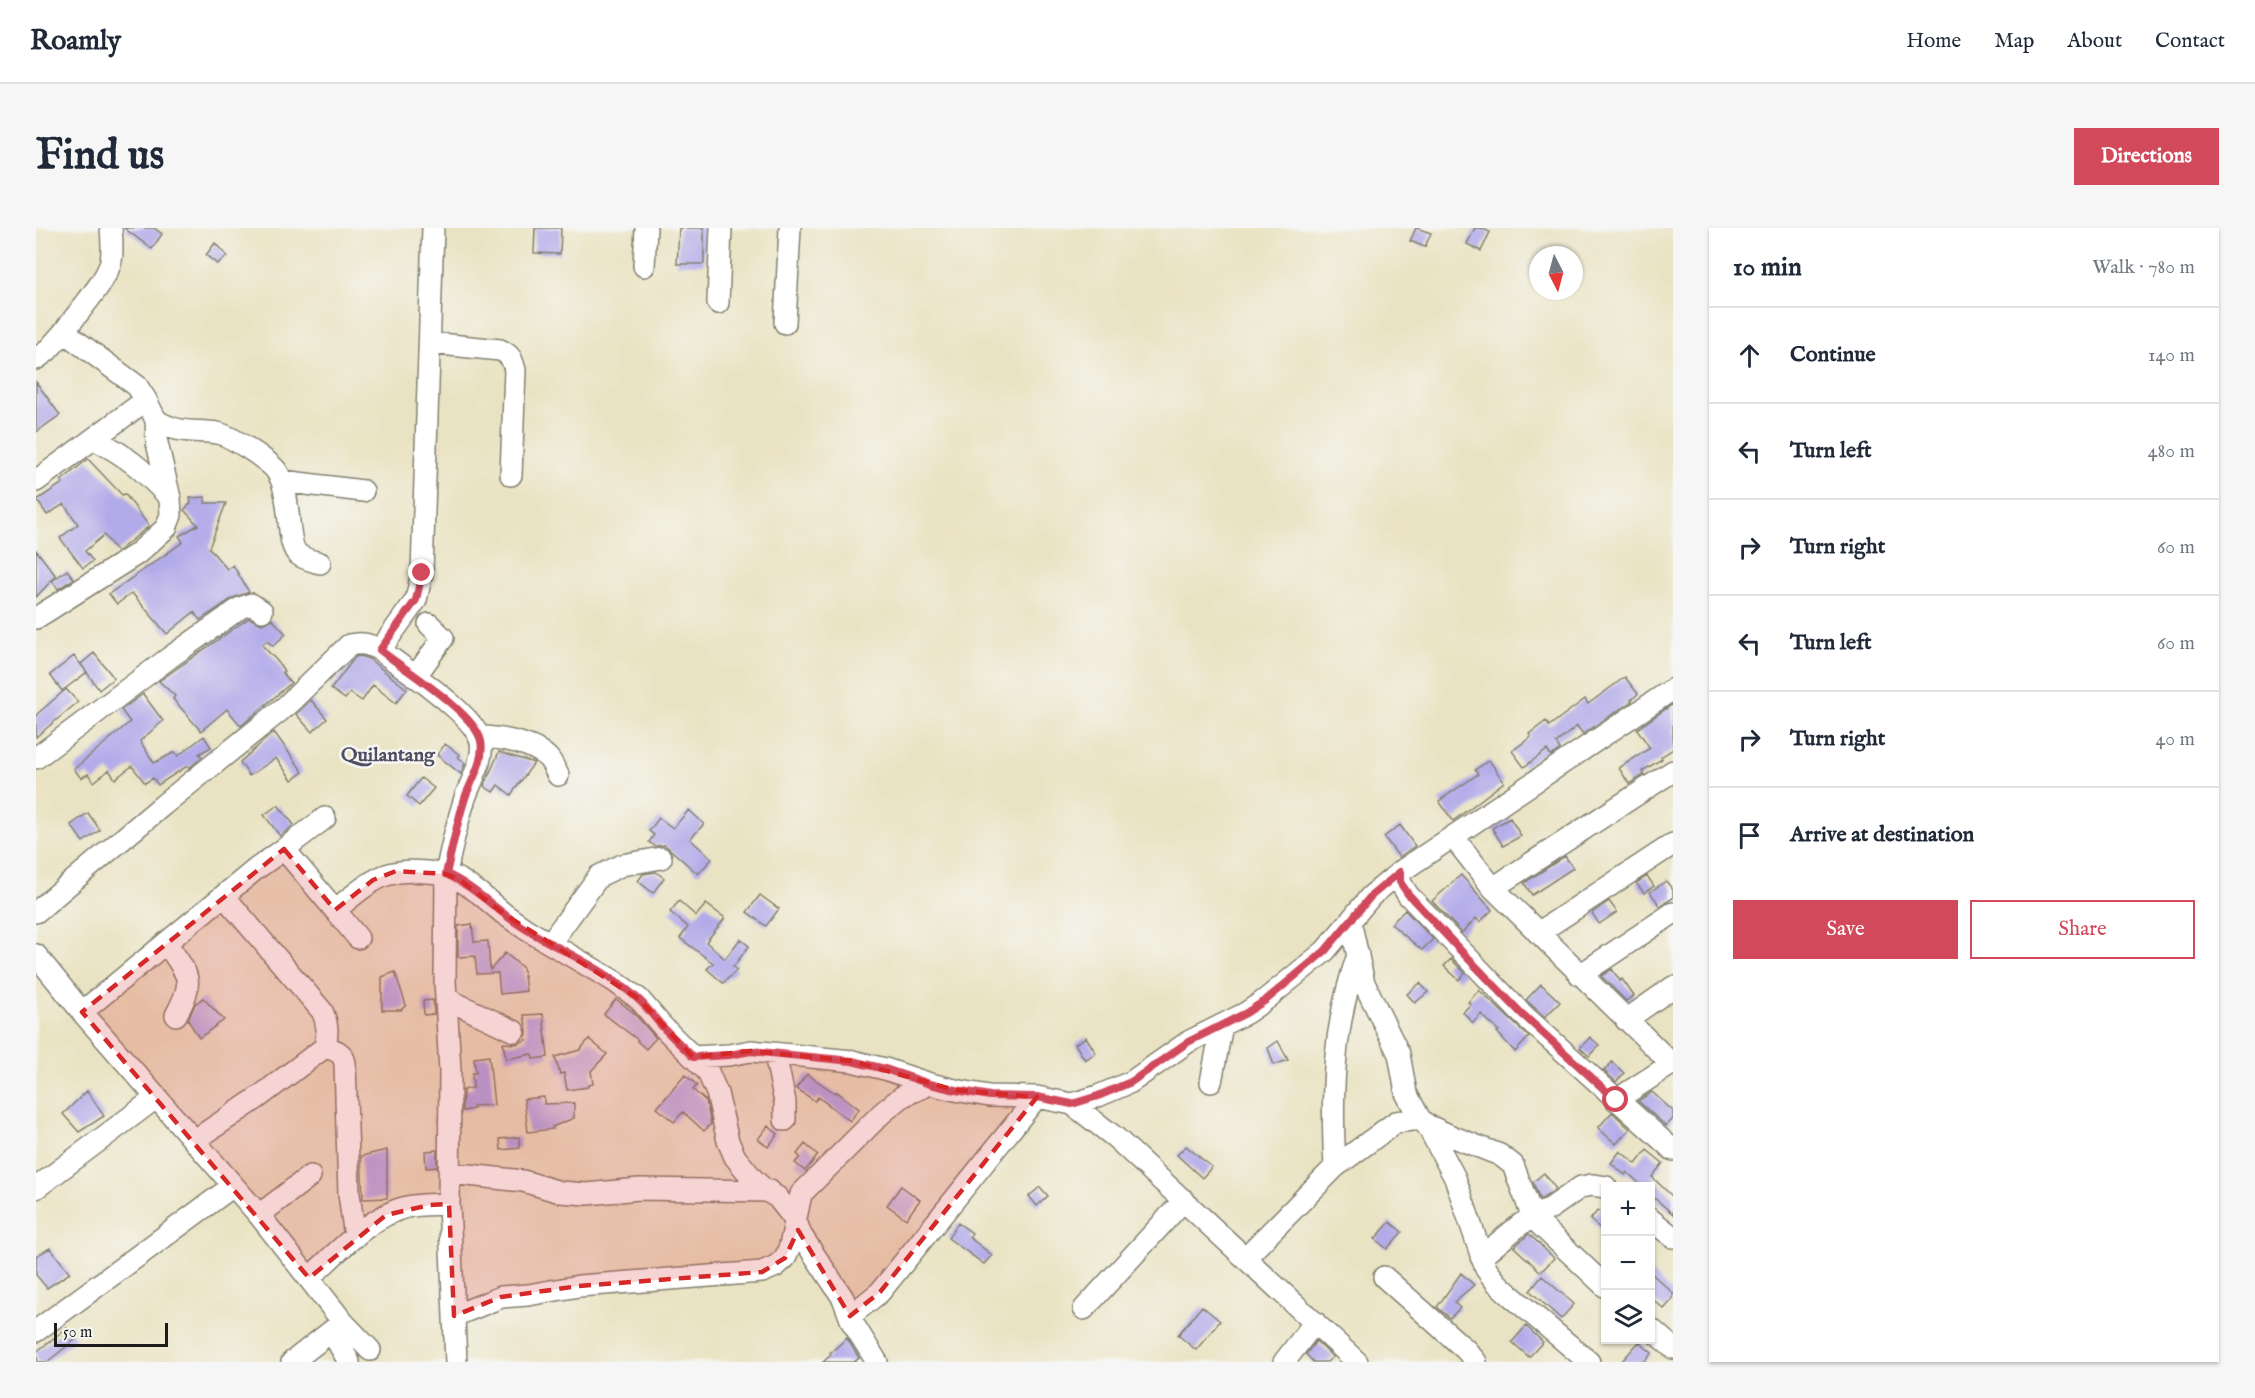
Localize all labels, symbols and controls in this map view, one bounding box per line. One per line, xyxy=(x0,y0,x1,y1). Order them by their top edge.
text: Roamly xyxy=(30,24,121,59)
text: Home xyxy=(1906,28,1961,55)
text: Map xyxy=(1994,28,2034,55)
text: About xyxy=(2067,28,2122,55)
text: Contact xyxy=(2155,28,2225,55)
button: Directions xyxy=(2074,128,2219,185)
text: Find us xyxy=(36,130,164,183)
north arrow xyxy=(1529,246,1583,300)
text: 10 min xyxy=(1733,251,1802,284)
text: Walk · 780 m xyxy=(2092,255,2195,280)
icon: ahead xyxy=(1733,339,1766,372)
text: Continue xyxy=(1790,341,1876,369)
text: 140 m xyxy=(2148,343,2195,368)
icon: left xyxy=(1733,435,1766,468)
text: Turn left xyxy=(1790,437,1872,465)
text: 480 m xyxy=(2148,439,2195,464)
icon: right xyxy=(1733,531,1766,564)
text: Turn right xyxy=(1790,533,1885,561)
text: 60 m xyxy=(2157,535,2195,560)
route end xyxy=(408,559,434,585)
icon: left xyxy=(1733,627,1766,660)
text: Turn left xyxy=(1790,629,1872,657)
text: 60 m xyxy=(2157,631,2195,656)
icon: right xyxy=(1733,723,1766,756)
text: Turn right xyxy=(1790,725,1885,753)
text: 40 m xyxy=(2156,727,2195,752)
district label: Quilantang xyxy=(341,743,436,768)
icon: arrive xyxy=(1733,819,1766,852)
text: Arrive at destination xyxy=(1790,821,1974,849)
button: Save xyxy=(1733,900,1958,959)
button: Share xyxy=(1970,900,2195,959)
route start xyxy=(1602,1086,1628,1112)
map controls xyxy=(1601,1182,1655,1344)
button: + xyxy=(1601,1182,1655,1236)
button: − xyxy=(1601,1236,1655,1290)
button: layers xyxy=(1601,1290,1655,1344)
scale bar xyxy=(54,1320,168,1348)
text: 50 m xyxy=(63,1323,92,1343)

